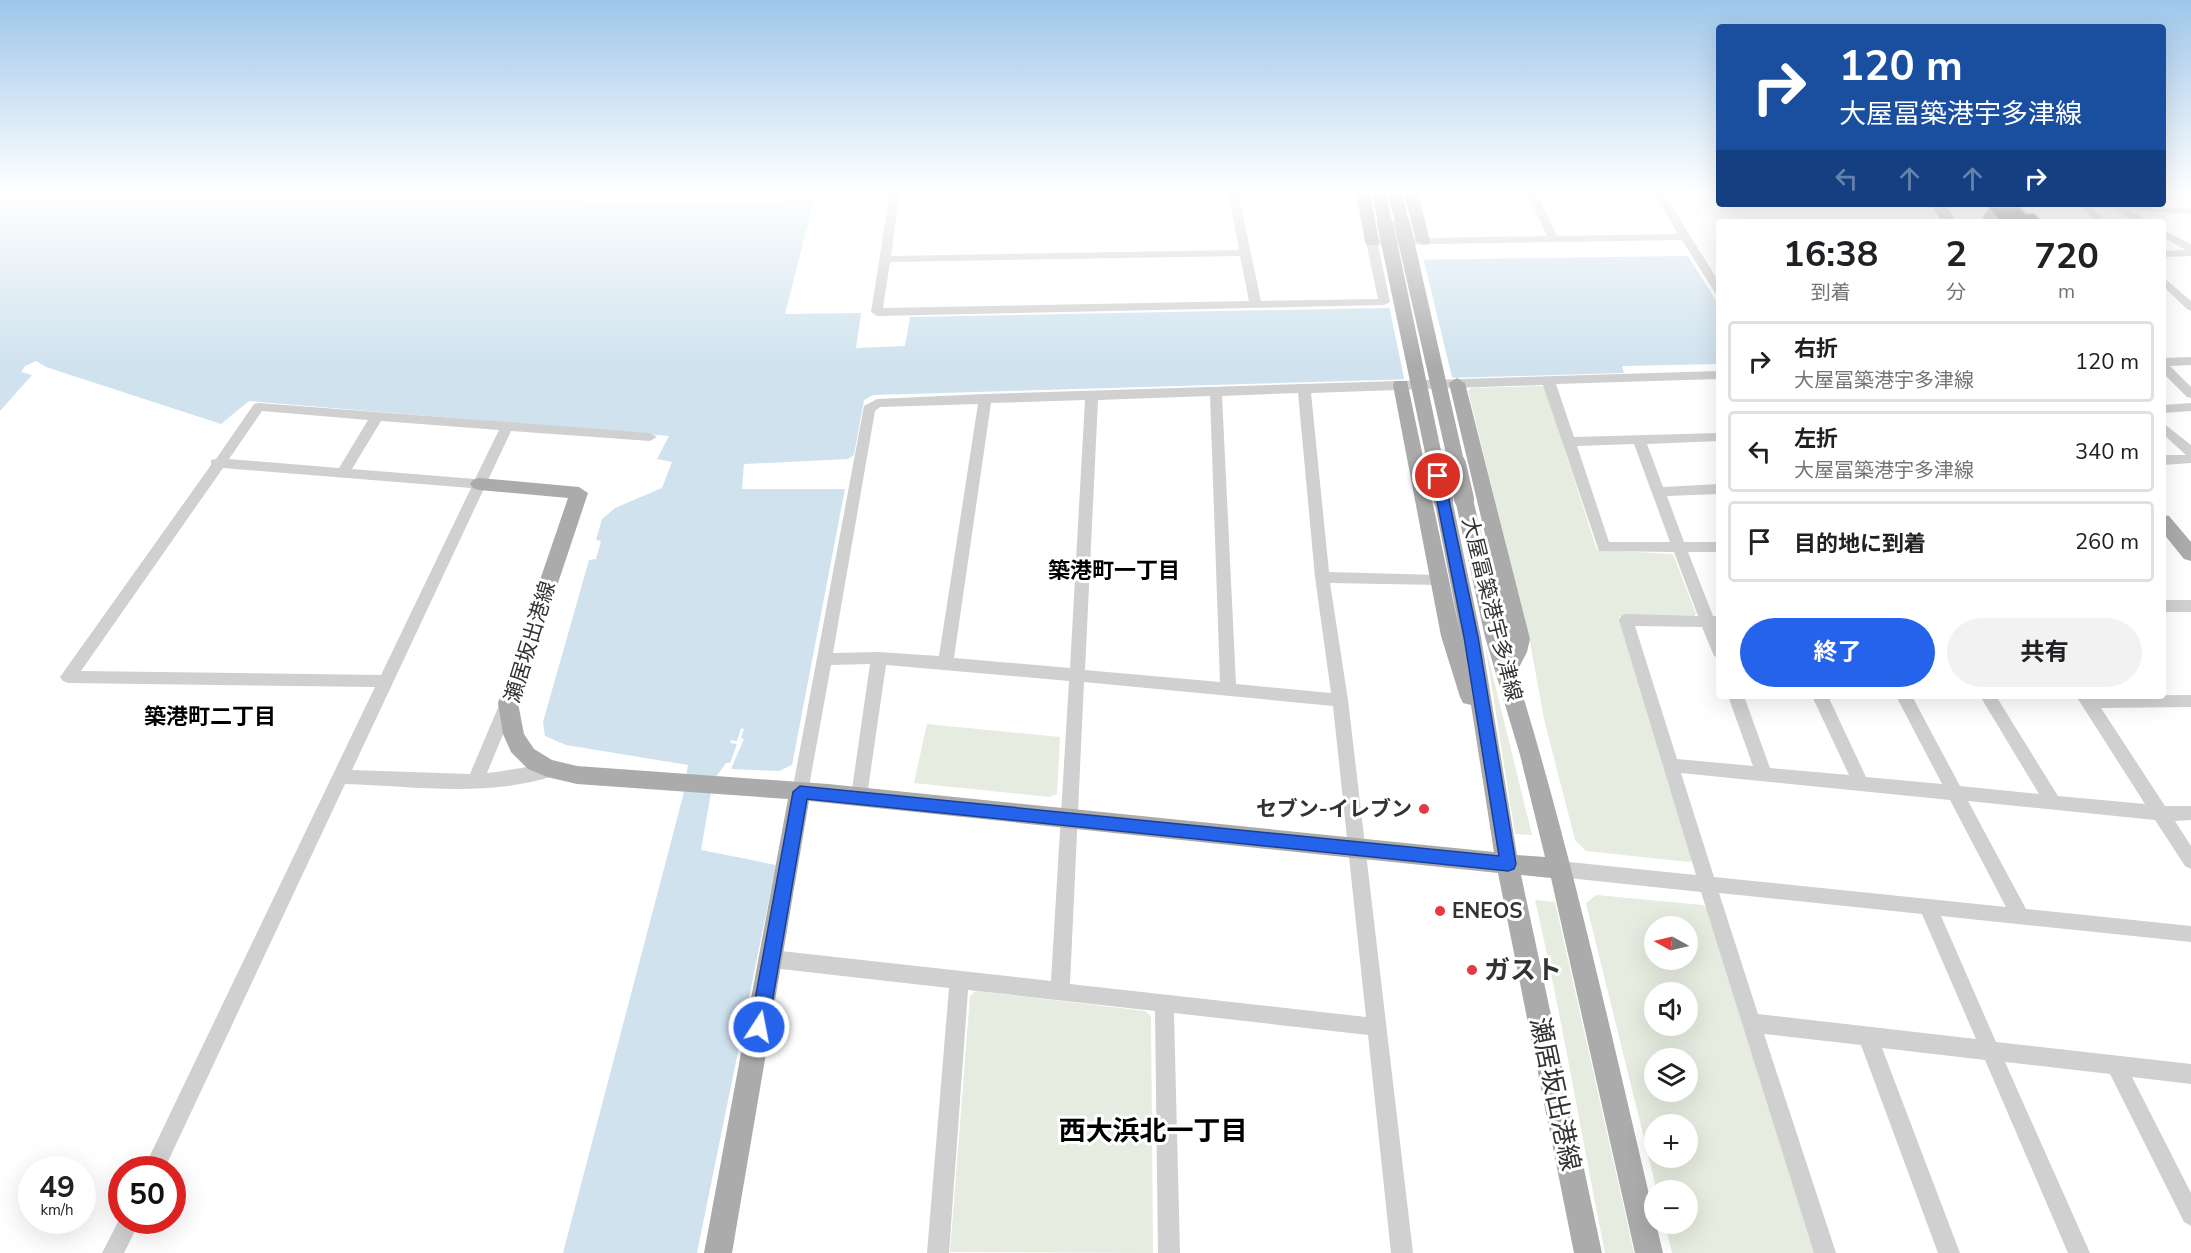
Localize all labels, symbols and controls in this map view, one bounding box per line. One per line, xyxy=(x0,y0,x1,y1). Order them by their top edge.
text: 120 m xyxy=(1839,38,1963,95)
icon: right xyxy=(1740,48,1818,126)
text: 大屋冨築港宇多津線 xyxy=(1839,96,2082,133)
icon: left xyxy=(1830,162,1863,195)
icon: ahead xyxy=(1893,162,1926,195)
icon: ahead xyxy=(1956,162,1989,195)
icon: right xyxy=(2019,162,2052,195)
text: 16:38 xyxy=(1783,230,1878,279)
text: 2 xyxy=(1945,230,1967,279)
text: 720 xyxy=(2034,232,2099,281)
text: m xyxy=(2058,278,2075,305)
text: 到着 xyxy=(1811,279,1851,306)
text: 分 xyxy=(1946,279,1966,306)
text: 右折 xyxy=(1794,334,1838,364)
icon: right xyxy=(1743,345,1776,378)
text: 120 m xyxy=(2075,347,2139,377)
text: 大屋冨築港宇多津線 xyxy=(1794,367,1974,394)
text: 左折 xyxy=(1794,424,1838,454)
icon: left xyxy=(1743,435,1776,468)
text: 340 m xyxy=(2075,437,2139,467)
pin xyxy=(1412,450,1463,501)
text: 大屋冨築港宇多津線 xyxy=(1794,457,1974,484)
icon: arrive xyxy=(1421,459,1454,492)
street label: 大屋冨築港宇多津線 xyxy=(1456,514,1528,704)
icon: arrive xyxy=(1743,525,1776,558)
text: 260 m xyxy=(2075,527,2139,557)
text: 目的地に到着 xyxy=(1794,529,1926,559)
district label: 築港町一丁目 xyxy=(1048,556,1180,586)
street label: 瀬居坂出港線 xyxy=(498,578,562,706)
button: 終了 xyxy=(1740,618,1935,687)
button: 共有 xyxy=(1947,618,2142,687)
district label: 築港町二丁目 xyxy=(144,702,276,732)
place label: セブン-イレブン xyxy=(1256,795,1412,823)
marker: セブン-イレブン xyxy=(1417,802,1431,816)
place label: ENEOS xyxy=(1452,897,1523,925)
marker: ENEOS xyxy=(1433,904,1447,918)
north arrow xyxy=(1644,916,1698,970)
map controls xyxy=(1644,916,1698,1234)
place label: ガスト xyxy=(1484,953,1562,988)
marker: ガスト xyxy=(1465,963,1479,977)
button: sound xyxy=(1644,982,1698,1036)
position arrow xyxy=(727,995,791,1059)
street label: 瀬居坂出港線 xyxy=(1522,1014,1588,1174)
button: layers xyxy=(1644,1048,1698,1102)
district label: 西大浜北一丁目 xyxy=(1059,1113,1248,1150)
button: + xyxy=(1644,1114,1698,1168)
speed limit sign: 50 xyxy=(108,1156,186,1234)
text: 49 xyxy=(39,1167,75,1208)
button: − xyxy=(1644,1180,1698,1234)
text: km/h xyxy=(40,1200,74,1220)

